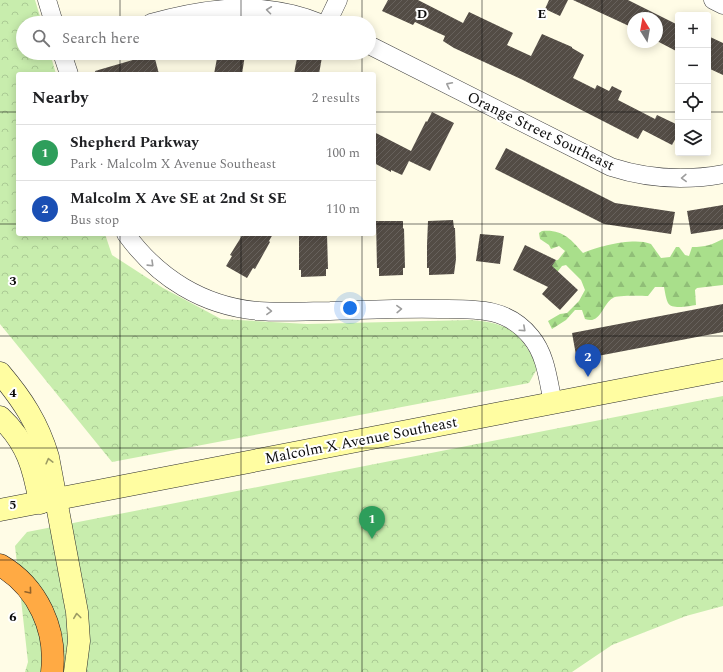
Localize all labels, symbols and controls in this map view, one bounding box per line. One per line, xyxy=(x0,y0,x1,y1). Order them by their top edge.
text: D xyxy=(417,4,427,24)
text: E xyxy=(538,4,547,24)
one-way arrow xyxy=(265,6,272,15)
north arrow xyxy=(627,12,663,48)
map controls xyxy=(675,12,711,156)
button: + xyxy=(675,12,711,48)
search box xyxy=(16,16,376,60)
icon: search xyxy=(30,27,52,49)
text: Search here xyxy=(62,27,140,50)
button: − xyxy=(675,48,711,84)
one-way arrow xyxy=(446,83,453,90)
button: locate xyxy=(675,84,711,120)
text: Nearby xyxy=(32,85,88,111)
street label: Orange Street Southeast xyxy=(463,86,618,177)
text: 2 results xyxy=(312,88,360,108)
button: layers xyxy=(675,120,711,156)
text: Shepherd Parkway xyxy=(70,131,199,154)
text: 1 xyxy=(41,143,49,163)
text: 100 m xyxy=(326,143,360,163)
text: Park · Malcolm X Avenue Southeast xyxy=(70,154,276,174)
one-way arrow xyxy=(681,174,687,182)
text: Malcolm X Ave SE at 2nd St SE xyxy=(70,187,287,210)
text: 2 xyxy=(41,199,49,219)
text: 110 m xyxy=(326,199,360,219)
text: Bus stop xyxy=(70,210,119,230)
one-way arrow xyxy=(146,259,154,266)
text: 3 xyxy=(9,271,17,291)
your location xyxy=(340,298,360,318)
one-way arrow xyxy=(396,305,402,313)
one-way arrow xyxy=(266,307,272,316)
one-way arrow xyxy=(519,325,526,332)
pin: 2 xyxy=(575,344,601,377)
text: 4 xyxy=(9,383,17,403)
street label: Malcolm X Avenue Southeast xyxy=(263,411,459,470)
one-way arrow xyxy=(45,458,53,465)
text: 5 xyxy=(9,495,17,515)
pin: 1 xyxy=(359,506,385,539)
one-way arrow xyxy=(24,586,31,594)
text: 6 xyxy=(9,607,17,627)
one-way arrow xyxy=(73,613,82,619)

